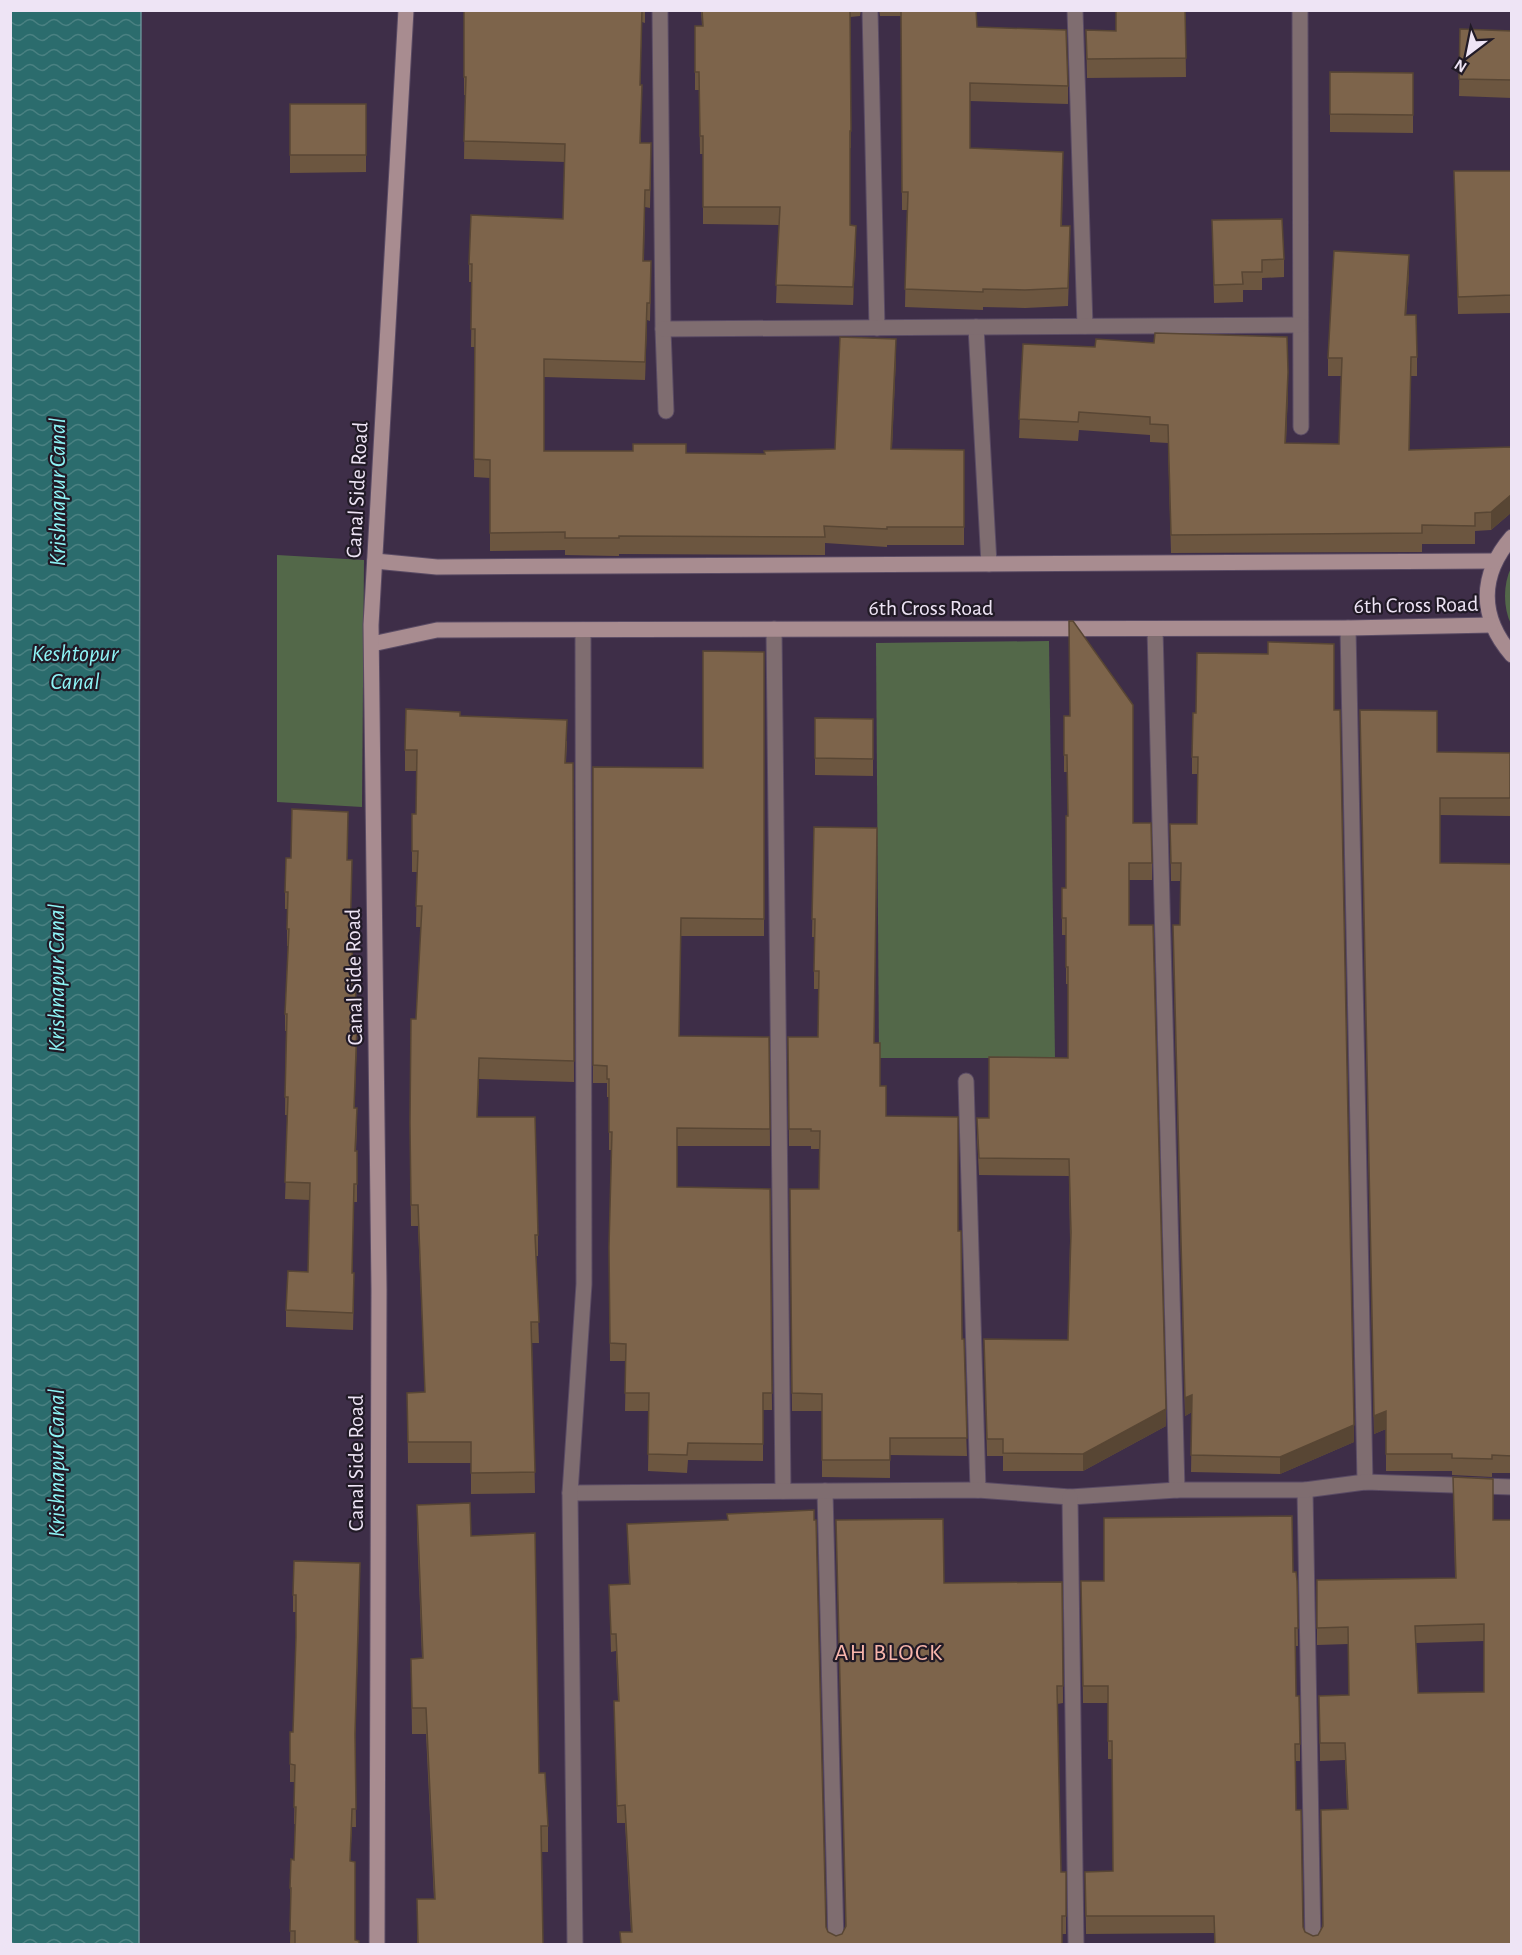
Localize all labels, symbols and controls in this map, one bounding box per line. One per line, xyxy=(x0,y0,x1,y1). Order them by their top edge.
north arrow xyxy=(1438,24,1498,84)
text: N xyxy=(1452,56,1470,76)
water label: Krishnapur Canal xyxy=(46,417,70,566)
street label: Canal Side Road xyxy=(342,421,372,559)
street label: 6th Cross Road xyxy=(1353,593,1479,617)
street label: 6th Cross Road xyxy=(869,597,993,619)
water label: Keshtopur Canal xyxy=(32,642,120,694)
water label: Krishnapur Canal xyxy=(45,903,69,1052)
street label: Canal Side Road xyxy=(342,908,366,1045)
water label: Krishnapur Canal xyxy=(45,1388,69,1537)
street label: Canal Side Road xyxy=(345,1395,367,1531)
district label: AH BLOCK xyxy=(834,1641,944,1665)

